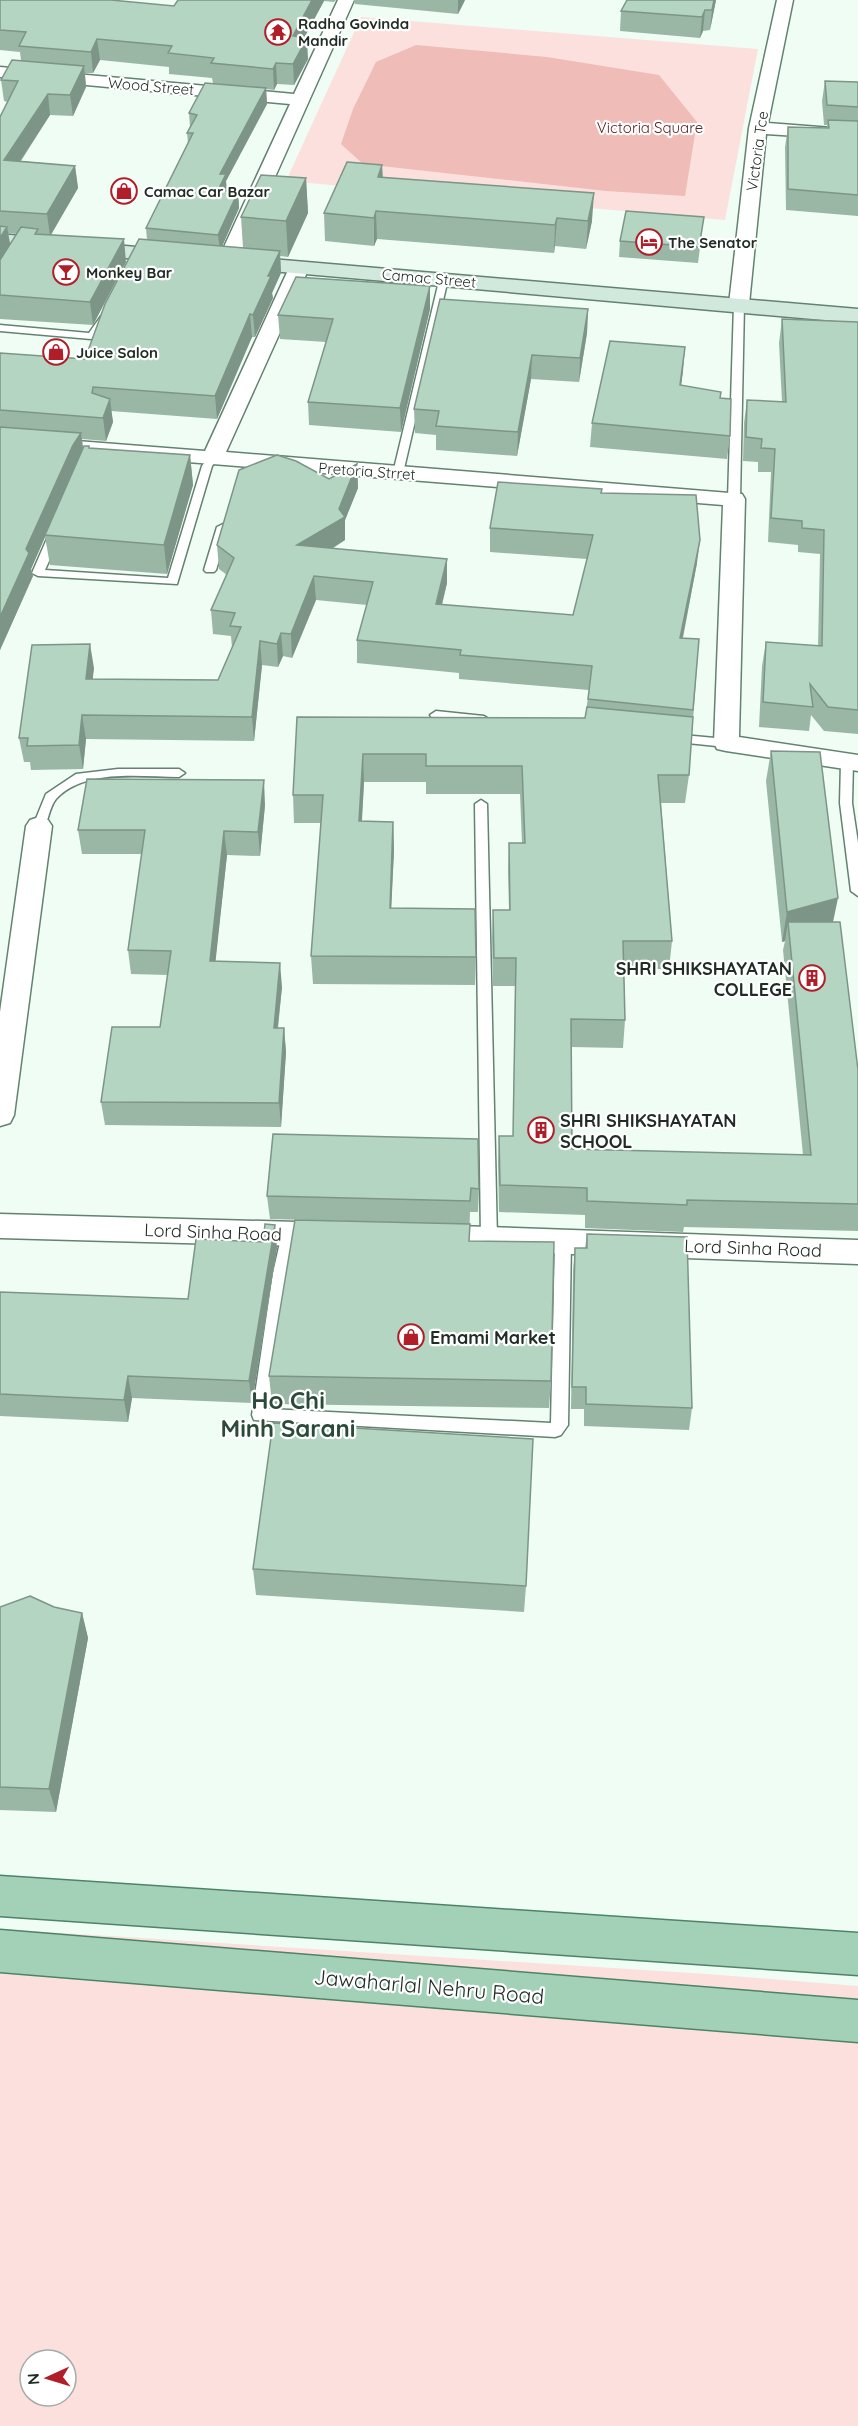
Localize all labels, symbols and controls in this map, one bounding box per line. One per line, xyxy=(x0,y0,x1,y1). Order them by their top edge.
place label: Radha Govinda Mandir xyxy=(298,14,409,50)
temple icon: Radha Govinda Mandir xyxy=(263,17,293,47)
street label: Wood Street xyxy=(107,73,195,99)
street label: Victoria Tce xyxy=(742,110,772,192)
park label: Victoria Square xyxy=(597,118,703,137)
shop icon: Camac Car Bazar xyxy=(109,176,139,206)
place label: Camac Car Bazar xyxy=(144,182,271,201)
hotel icon: The Senator xyxy=(634,227,664,257)
place label: The Senator xyxy=(668,233,758,252)
bar icon: Monkey Bar xyxy=(51,257,81,287)
place label: Monkey Bar xyxy=(86,263,173,282)
street label: Camac Street xyxy=(381,264,477,292)
shop icon: Juice Salon xyxy=(41,337,71,367)
place label: Juice Salon xyxy=(76,343,158,362)
street label: Pretoria Strret xyxy=(318,458,416,484)
place label: SHRI SHIKSHAYATAN COLLEGE xyxy=(616,957,792,1001)
building icon: SHRI SHIKSHAYATAN COLLEGE xyxy=(797,963,827,993)
place label: SHRI SHIKSHAYATAN SCHOOL xyxy=(560,1109,736,1153)
building icon: SHRI SHIKSHAYATAN SCHOOL xyxy=(526,1115,556,1145)
street label: Lord Sinha Road xyxy=(144,1218,282,1246)
street label: Lord Sinha Road xyxy=(684,1234,822,1262)
shop icon: Emami Market xyxy=(396,1322,426,1352)
place label: Emami Market xyxy=(430,1326,556,1349)
district label: Ho Chi Minh Sarani xyxy=(221,1385,355,1443)
street label: Jawaharlal Nehru Road xyxy=(313,1963,545,2009)
north arrow xyxy=(18,2348,78,2408)
text: N xyxy=(23,2372,43,2386)

